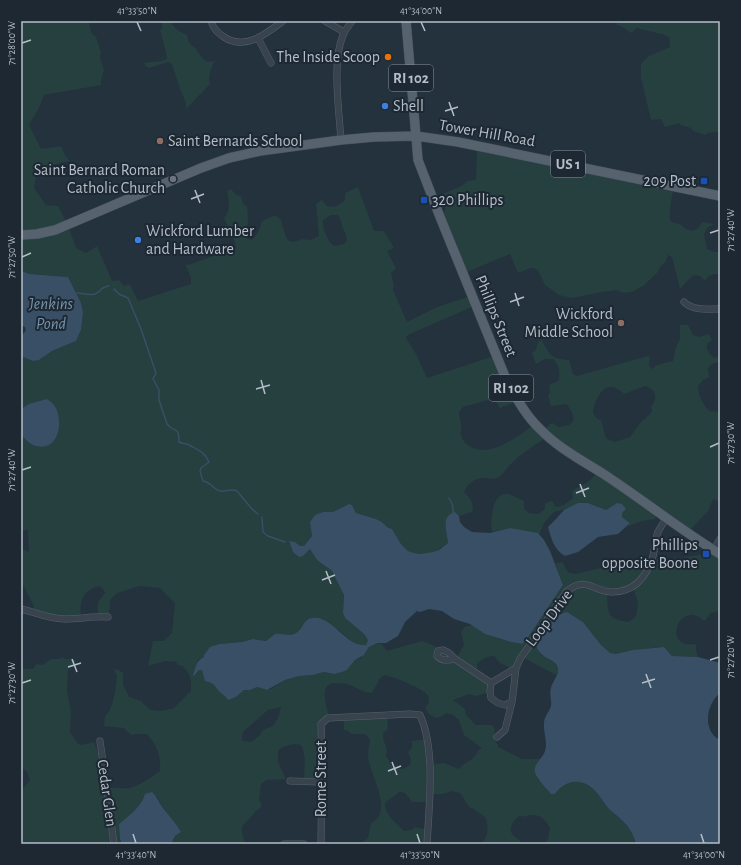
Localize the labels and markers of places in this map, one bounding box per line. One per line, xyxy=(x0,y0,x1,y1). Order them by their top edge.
place label: The Inside Scoop xyxy=(276,49,380,65)
marker: The Inside Scoop xyxy=(383,52,393,62)
place label: Shell xyxy=(393,98,424,114)
marker: Shell xyxy=(380,101,390,111)
place label: Saint Bernards School xyxy=(168,133,302,149)
marker: Saint Bernards School xyxy=(155,136,165,146)
place label: Saint Bernard Roman Catholic Church xyxy=(34,162,165,196)
place label: 209 Post xyxy=(644,173,696,189)
marker: Saint Bernard Roman Catholic Church xyxy=(168,174,178,184)
marker: 209 Post xyxy=(699,176,709,186)
place label: 320 Phillips xyxy=(432,192,503,208)
marker: 320 Phillips xyxy=(419,195,429,205)
place label: Wickford Lumber and Hardware xyxy=(146,223,255,257)
marker: Wickford Lumber and Hardware xyxy=(133,235,143,245)
place label: Wickford Middle School xyxy=(525,306,613,340)
marker: Wickford Middle School xyxy=(616,318,626,328)
place label: Phillips opposite Boone xyxy=(602,537,698,571)
marker: Phillips opposite Boone xyxy=(701,549,711,559)

